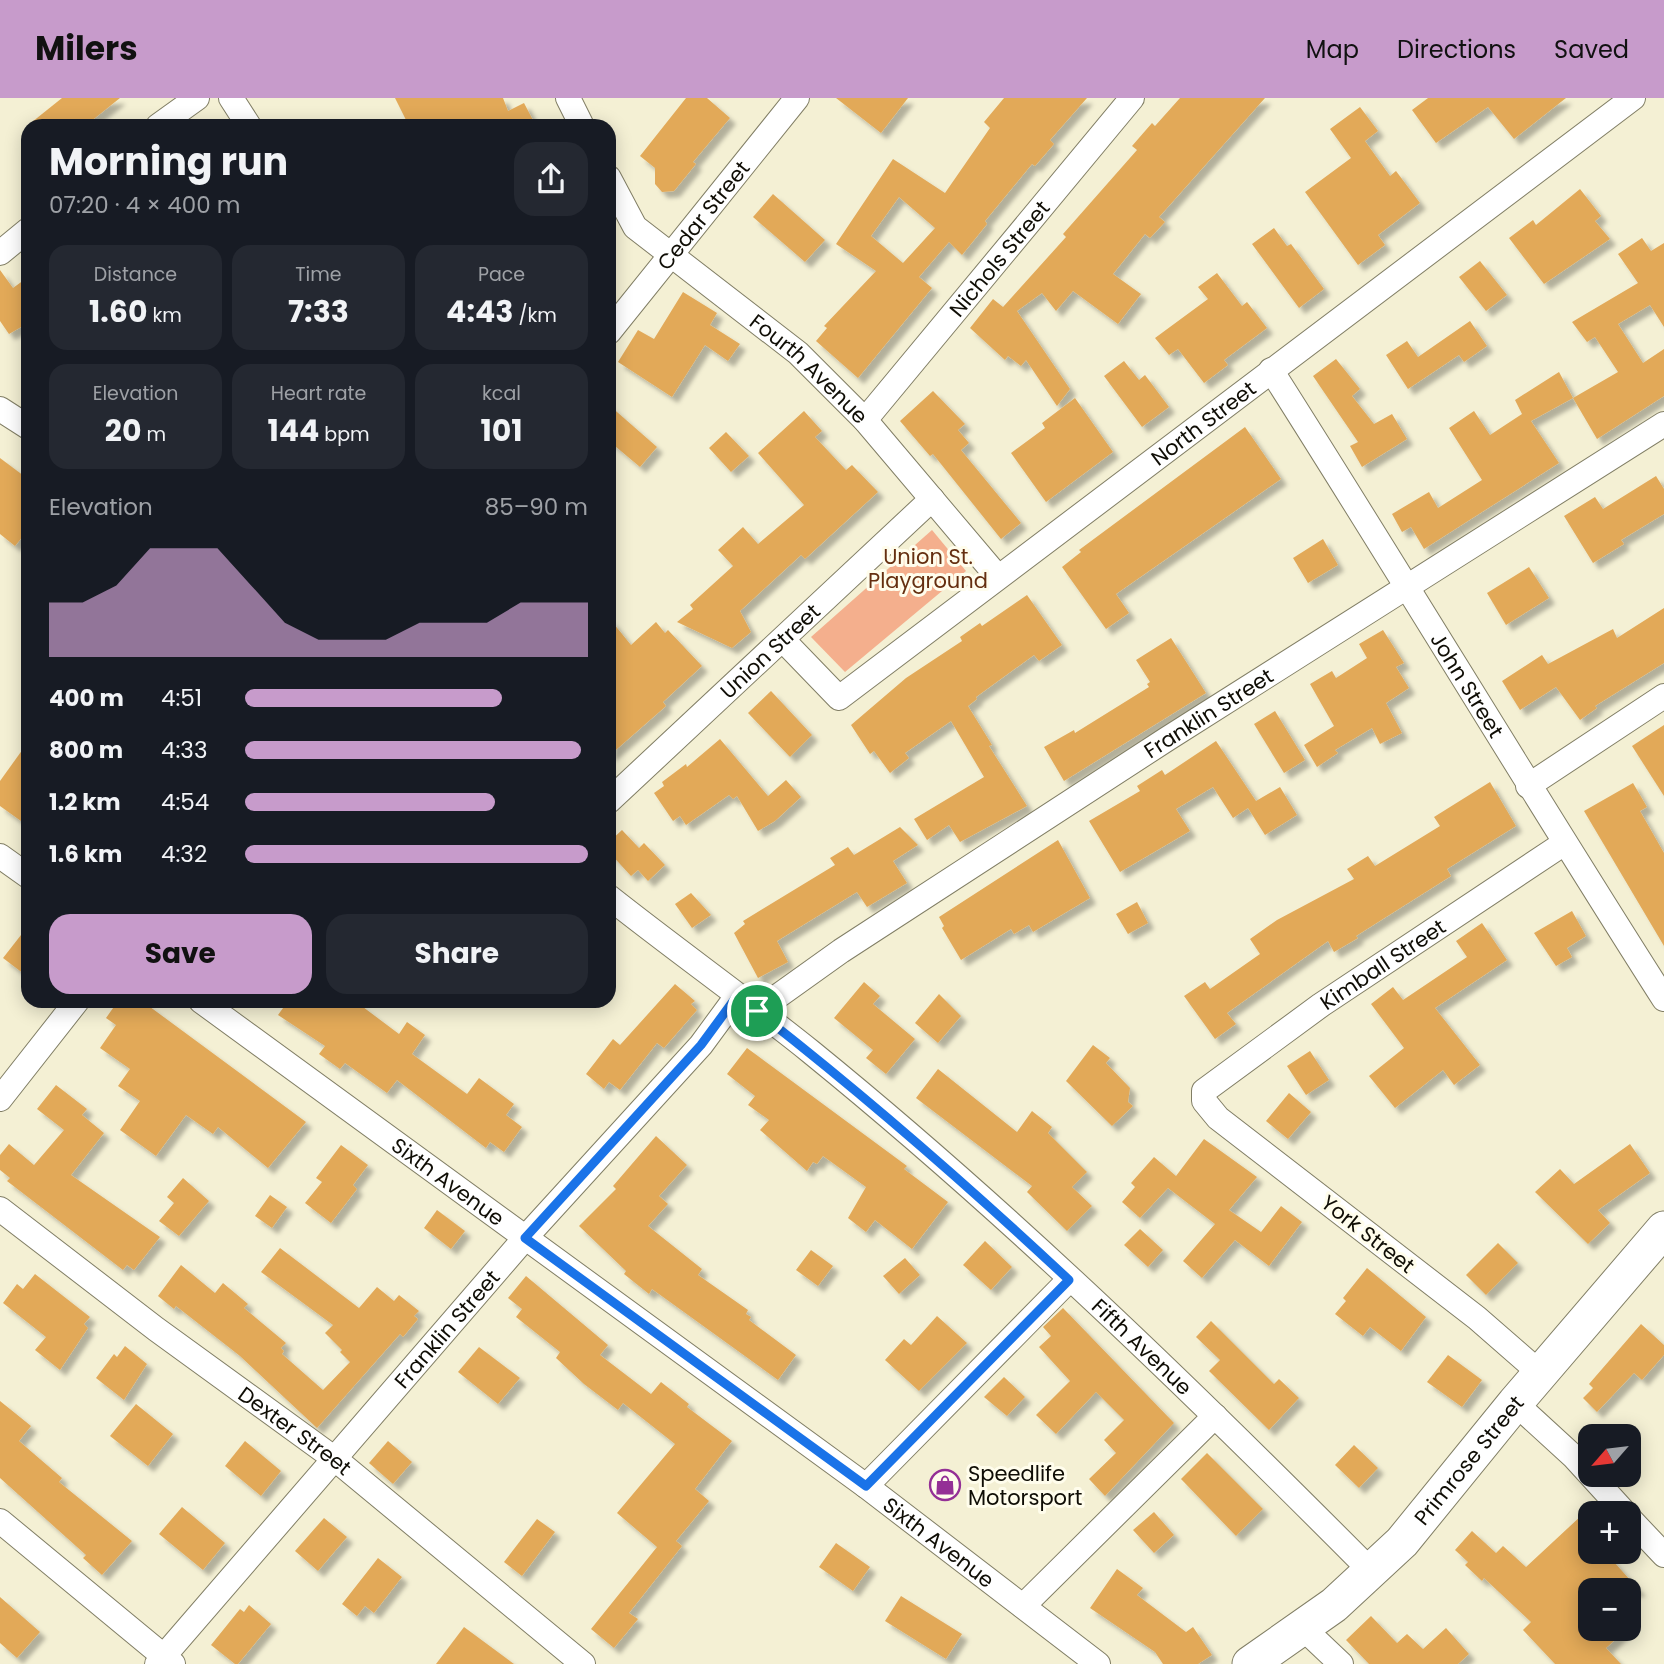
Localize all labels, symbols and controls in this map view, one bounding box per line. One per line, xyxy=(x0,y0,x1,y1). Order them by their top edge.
text: Milers xyxy=(35,25,138,72)
text: Map xyxy=(1306,33,1359,66)
text: Directions xyxy=(1397,33,1516,66)
text: Saved xyxy=(1554,33,1629,66)
text: Morning run xyxy=(49,135,288,188)
button: share xyxy=(514,142,588,216)
street label: Cedar Street xyxy=(650,154,756,276)
text: 07:20 · 4 × 400 m xyxy=(49,189,240,221)
street label: Nichols Street xyxy=(942,194,1056,323)
text: Distance xyxy=(94,261,177,288)
text: Time xyxy=(295,261,342,288)
text: Pace xyxy=(478,261,525,288)
text: 1.60 xyxy=(89,290,147,333)
text: 7:33 xyxy=(288,290,349,333)
text: 4:43 xyxy=(446,290,513,333)
text: km xyxy=(147,302,182,329)
text: /km xyxy=(513,302,557,329)
street label: Fourth Avenue xyxy=(744,307,875,430)
street label: North Street xyxy=(1145,374,1261,472)
text: Elevation xyxy=(93,380,178,407)
text: Heart rate xyxy=(271,380,366,407)
text: kcal xyxy=(482,380,521,407)
text: 20 xyxy=(105,409,142,452)
text: 144 xyxy=(267,409,319,452)
text: 101 xyxy=(480,409,523,452)
text: m xyxy=(142,421,166,448)
text: bpm xyxy=(319,421,370,448)
text: Elevation xyxy=(49,491,153,523)
text: 85–90 m xyxy=(485,491,588,523)
park label: Union St. Playground xyxy=(868,542,988,595)
street label: Union Street xyxy=(713,597,826,705)
street label: John Street xyxy=(1424,627,1511,743)
street label: Franklin Street xyxy=(1138,661,1279,765)
text: 400 m xyxy=(49,682,124,714)
text: 4:51 xyxy=(161,682,202,714)
text: 800 m xyxy=(49,734,123,766)
text: 4:33 xyxy=(161,734,207,766)
text: 1.2 km xyxy=(49,786,121,818)
text: 4:54 xyxy=(161,786,209,818)
text: 1.6 km xyxy=(49,838,122,870)
text: 4:32 xyxy=(161,838,207,870)
street label: Kimball Street xyxy=(1314,912,1451,1016)
button: Save xyxy=(49,914,312,994)
button: Share xyxy=(326,914,588,994)
pin xyxy=(727,981,787,1041)
icon: arrive xyxy=(738,992,776,1030)
street label: Sixth Avenue xyxy=(386,1130,511,1232)
street label: York Street xyxy=(1315,1188,1421,1280)
street label: Franklin Street xyxy=(387,1263,506,1394)
street label: Fifth Avenue xyxy=(1086,1292,1199,1401)
street label: Dexter Street xyxy=(233,1379,358,1482)
street label: Primrose Street xyxy=(1407,1389,1530,1531)
north arrow xyxy=(1578,1424,1642,1488)
map controls xyxy=(1578,1424,1641,1641)
place label: Speedlife Motorsport xyxy=(968,1459,1083,1512)
shop icon: Speedlife Motorsport xyxy=(928,1468,962,1502)
street label: Sixth Avenue xyxy=(877,1490,1001,1594)
button: + xyxy=(1578,1501,1641,1564)
button: − xyxy=(1578,1578,1641,1641)

